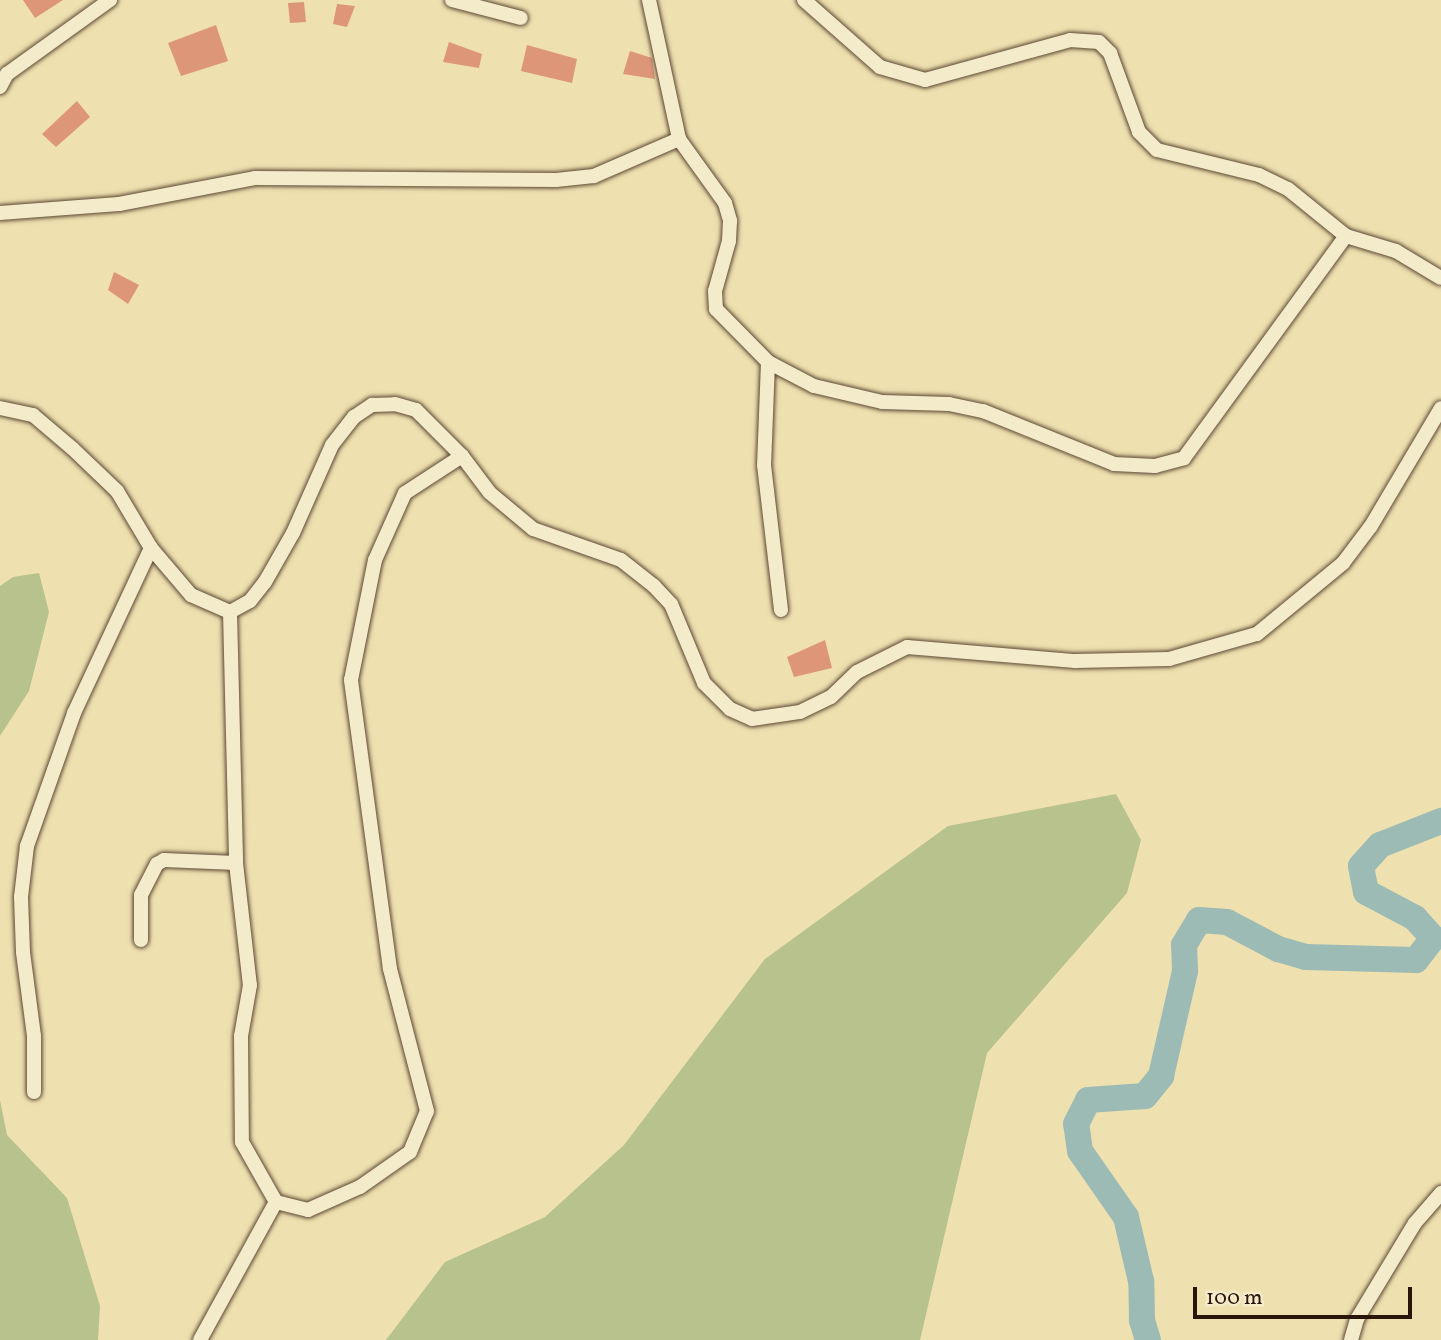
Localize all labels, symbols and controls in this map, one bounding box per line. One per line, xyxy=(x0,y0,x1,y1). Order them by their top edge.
scale bar xyxy=(1196,1274,1415,1318)
text: 100 m xyxy=(1206,1284,1263,1313)

